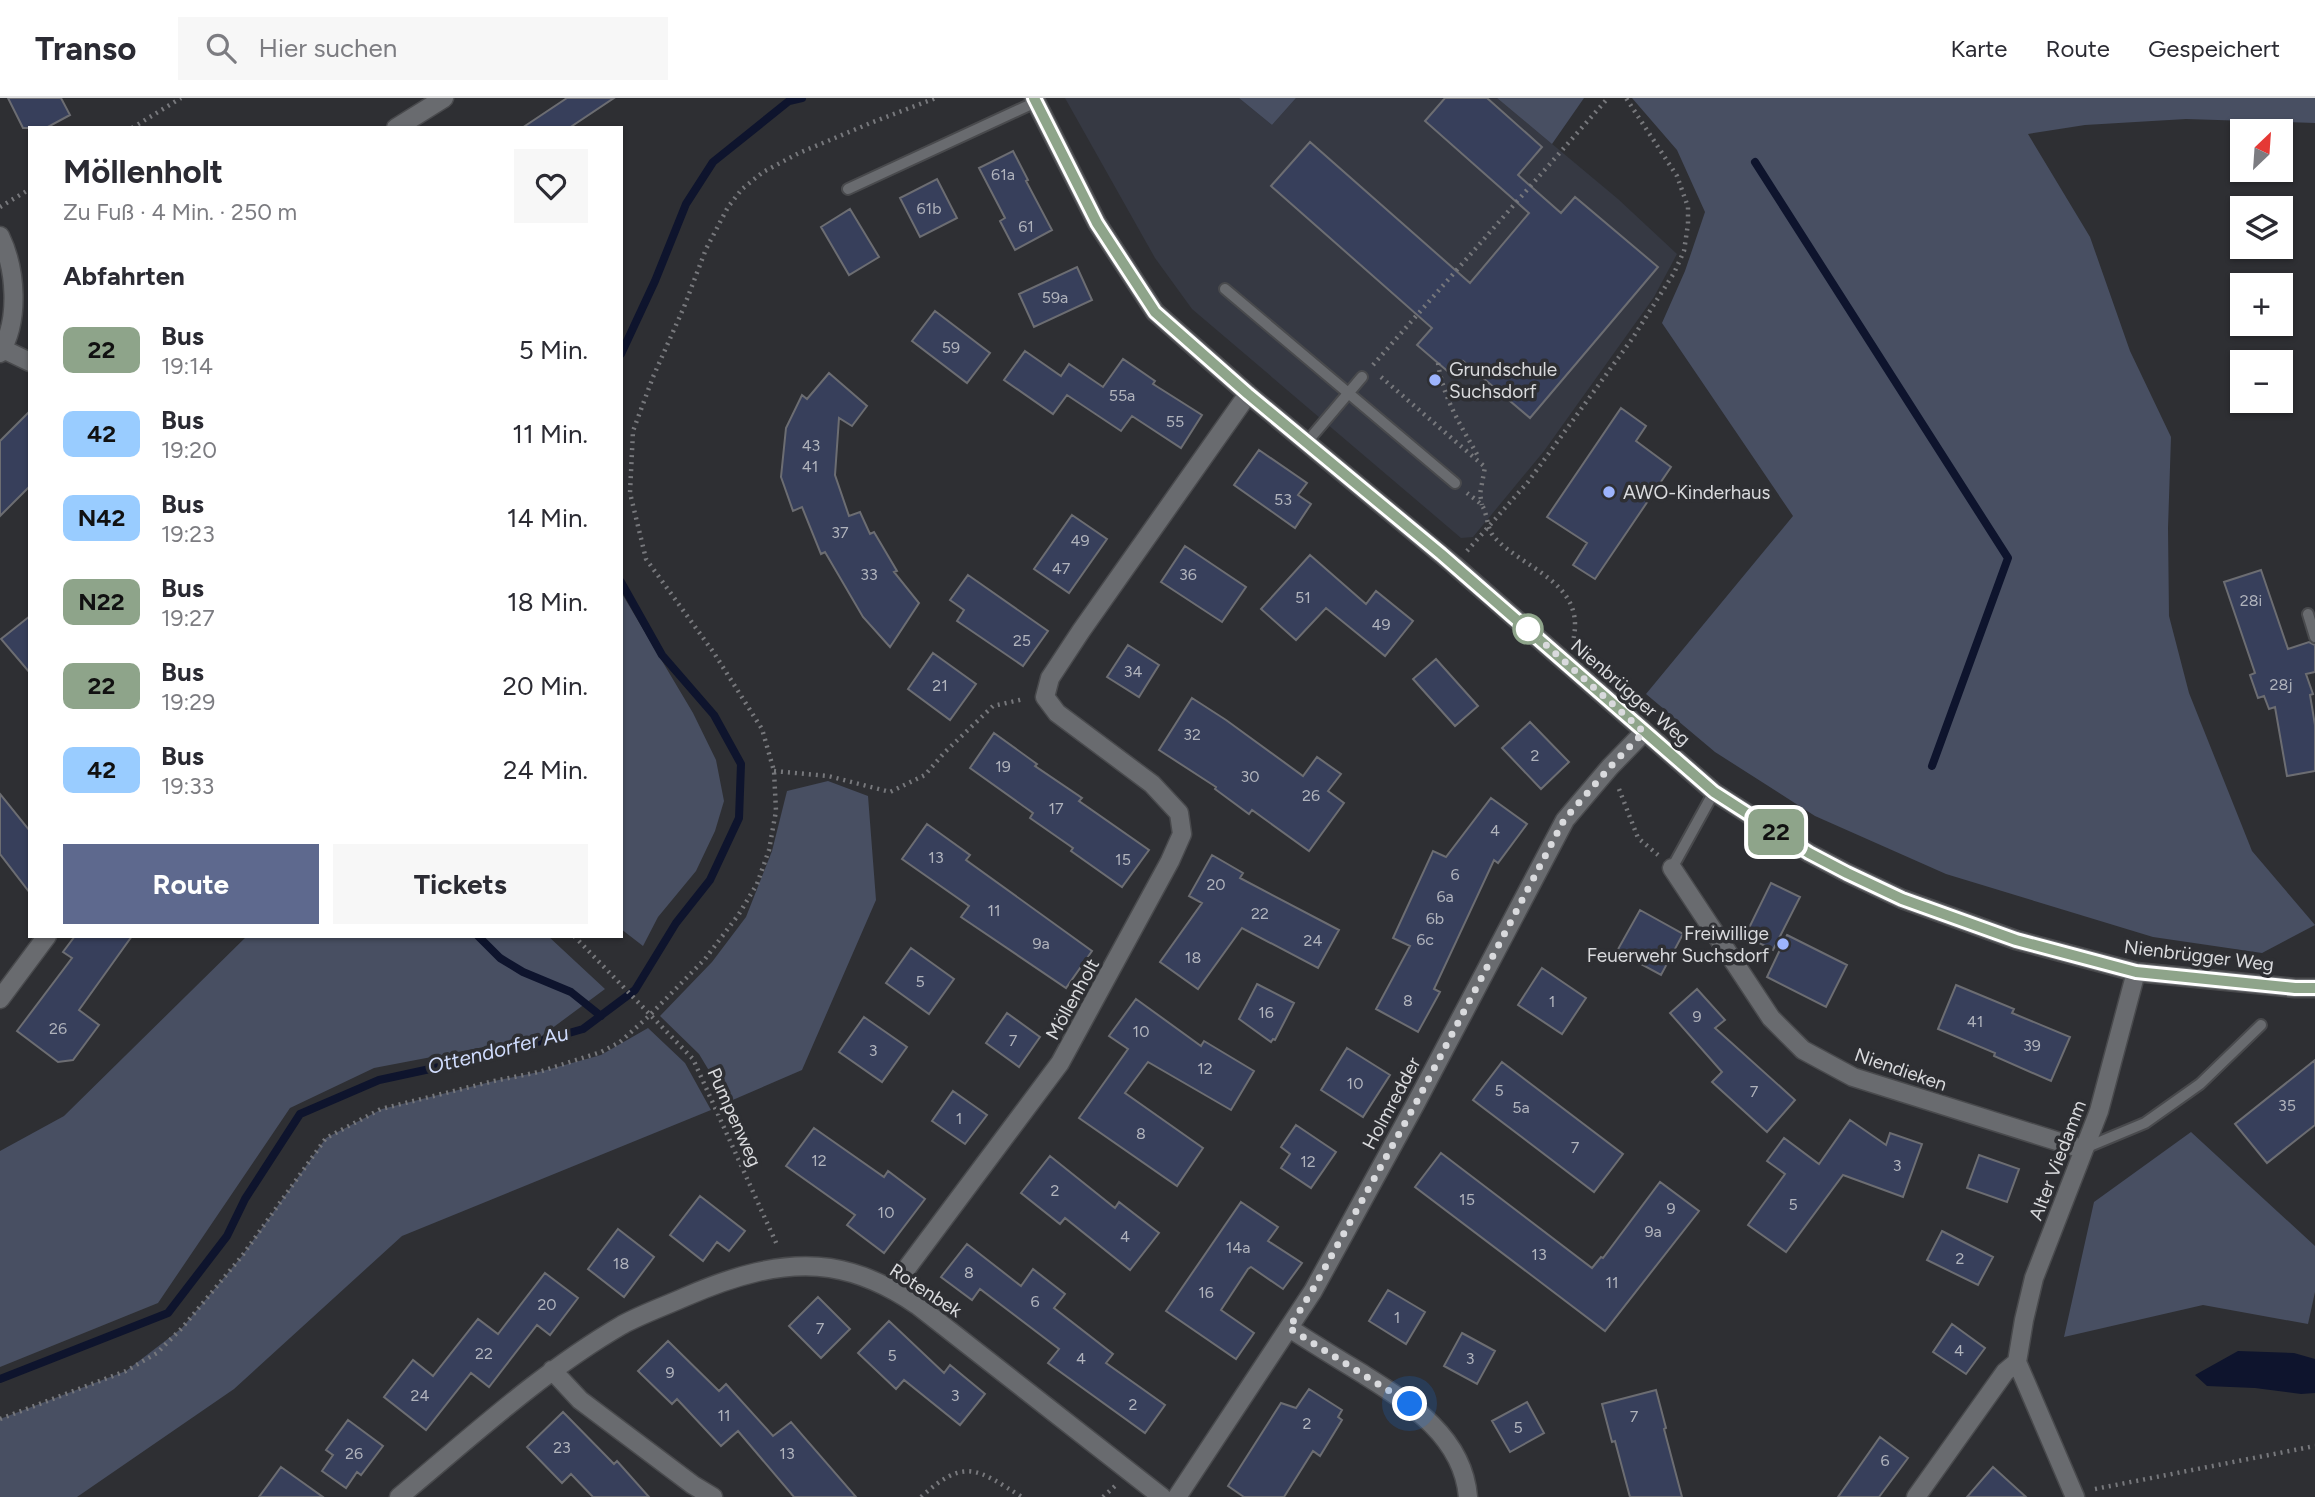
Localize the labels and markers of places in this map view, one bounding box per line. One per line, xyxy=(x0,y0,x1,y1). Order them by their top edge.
place label: Grundschule Suchsdorf xyxy=(1449,358,1557,403)
marker: Grundschule Suchsdorf xyxy=(1427,372,1443,388)
place label: AWO-Kinderhaus xyxy=(1623,481,1771,504)
marker: AWO-Kinderhaus xyxy=(1601,484,1617,500)
unlabelled marker xyxy=(1513,614,1543,644)
place label: Freiwillige Feuerwehr Suchsdorf xyxy=(1587,922,1769,967)
marker: Freiwillige Feuerwehr Suchsdorf xyxy=(1775,936,1791,952)

